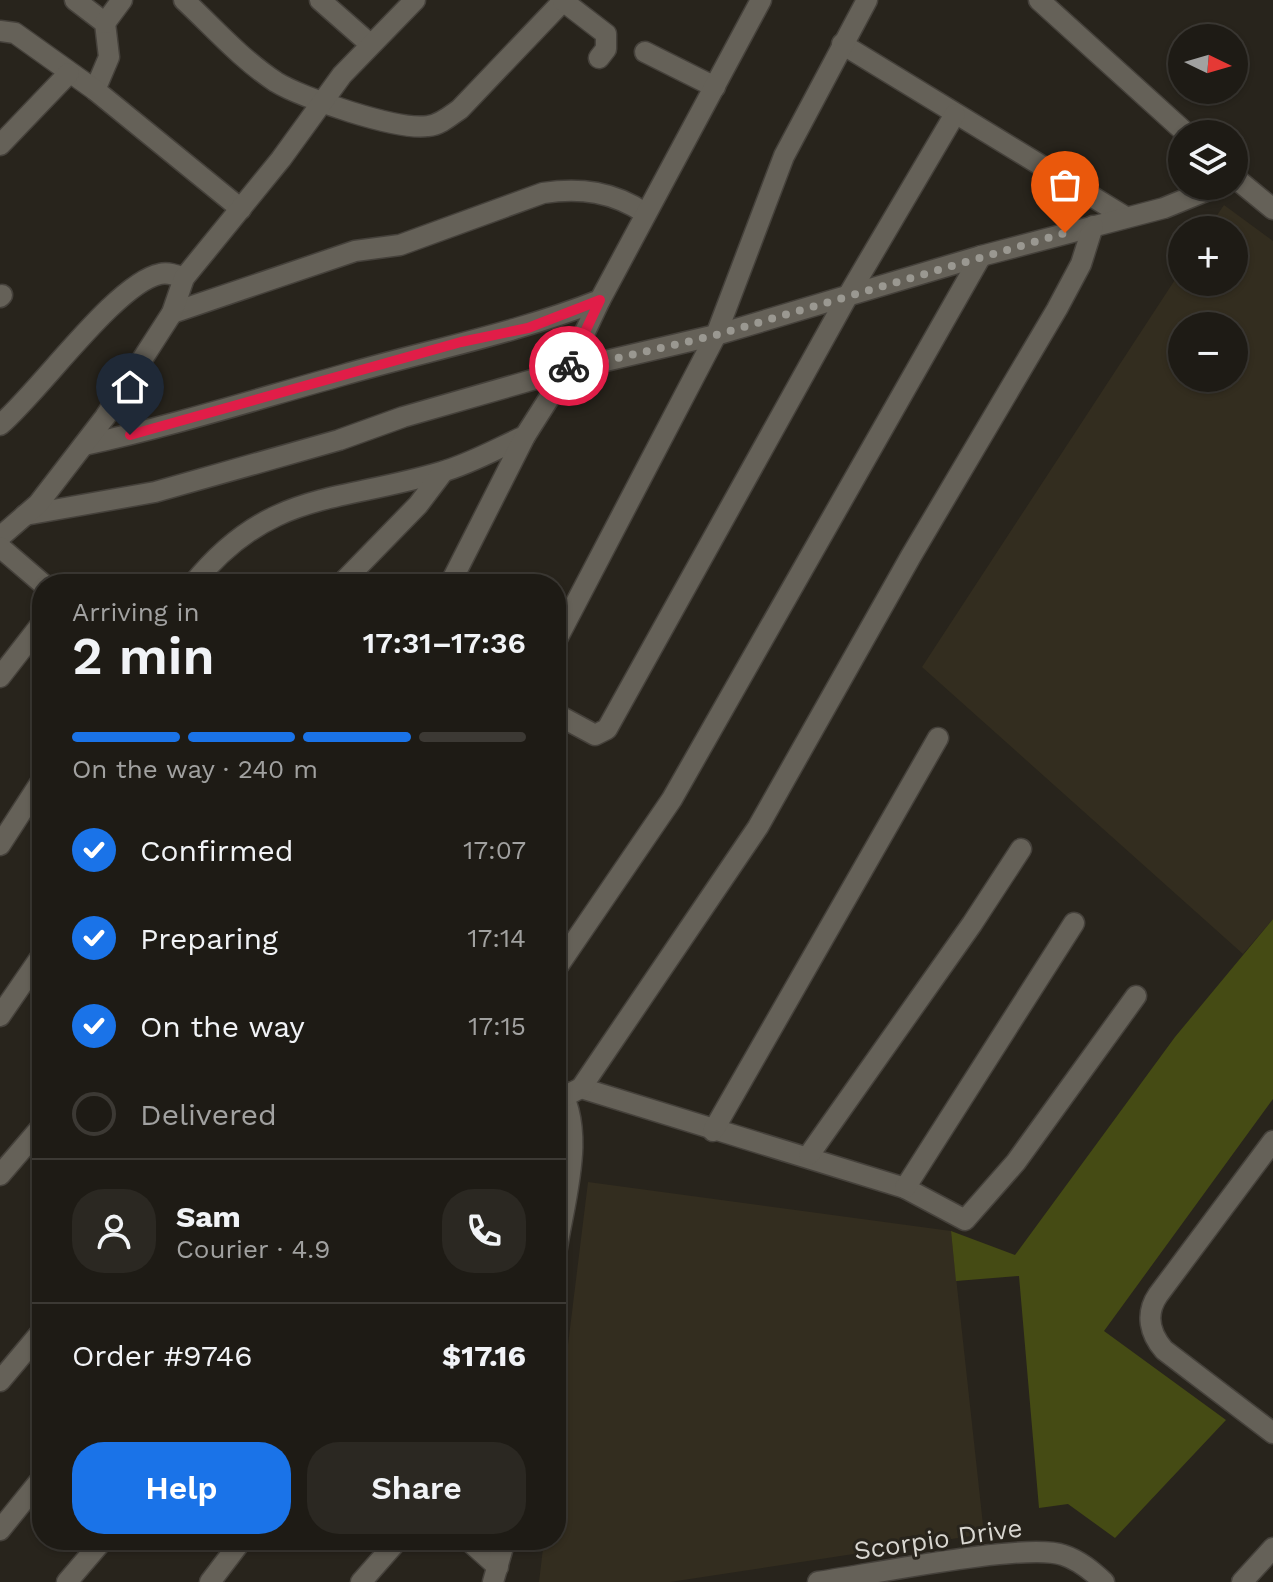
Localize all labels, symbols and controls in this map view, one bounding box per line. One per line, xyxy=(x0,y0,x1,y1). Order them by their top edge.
north arrow xyxy=(1168,24,1248,104)
map controls xyxy=(1168,24,1248,392)
button: layers xyxy=(1168,120,1248,200)
pin xyxy=(1031,151,1099,233)
icon: bag xyxy=(1043,163,1087,207)
button: + xyxy=(1168,216,1248,296)
button: − xyxy=(1168,312,1248,392)
courier xyxy=(529,326,609,406)
icon: bike xyxy=(547,344,591,388)
pin xyxy=(96,353,164,435)
icon: home xyxy=(108,365,152,409)
text: Arriving in xyxy=(72,597,200,627)
text: 17:31–17:36 xyxy=(363,625,526,660)
text: 2 min xyxy=(72,626,215,687)
text: On the way · 240 m xyxy=(72,754,318,784)
icon: check xyxy=(72,828,116,872)
text: Confirmed xyxy=(140,833,294,868)
text: 17:07 xyxy=(463,835,526,865)
icon: check xyxy=(72,916,116,960)
text: Preparing xyxy=(140,921,278,956)
text: 17:14 xyxy=(468,923,526,953)
icon: check xyxy=(72,1004,116,1048)
text: On the way xyxy=(140,1009,305,1044)
text: 17:15 xyxy=(468,1011,526,1041)
text: Delivered xyxy=(140,1097,277,1132)
button: person xyxy=(72,1189,156,1273)
button: phone xyxy=(442,1189,526,1273)
text: Sam xyxy=(176,1199,241,1234)
text: Courier · 4.9 xyxy=(176,1234,330,1264)
text: Order #9746 xyxy=(72,1338,252,1373)
text: $17.16 xyxy=(442,1338,526,1373)
button: Help xyxy=(72,1442,291,1534)
button: Share xyxy=(307,1442,526,1534)
street label: Scorpio Drive xyxy=(852,1512,1024,1566)

